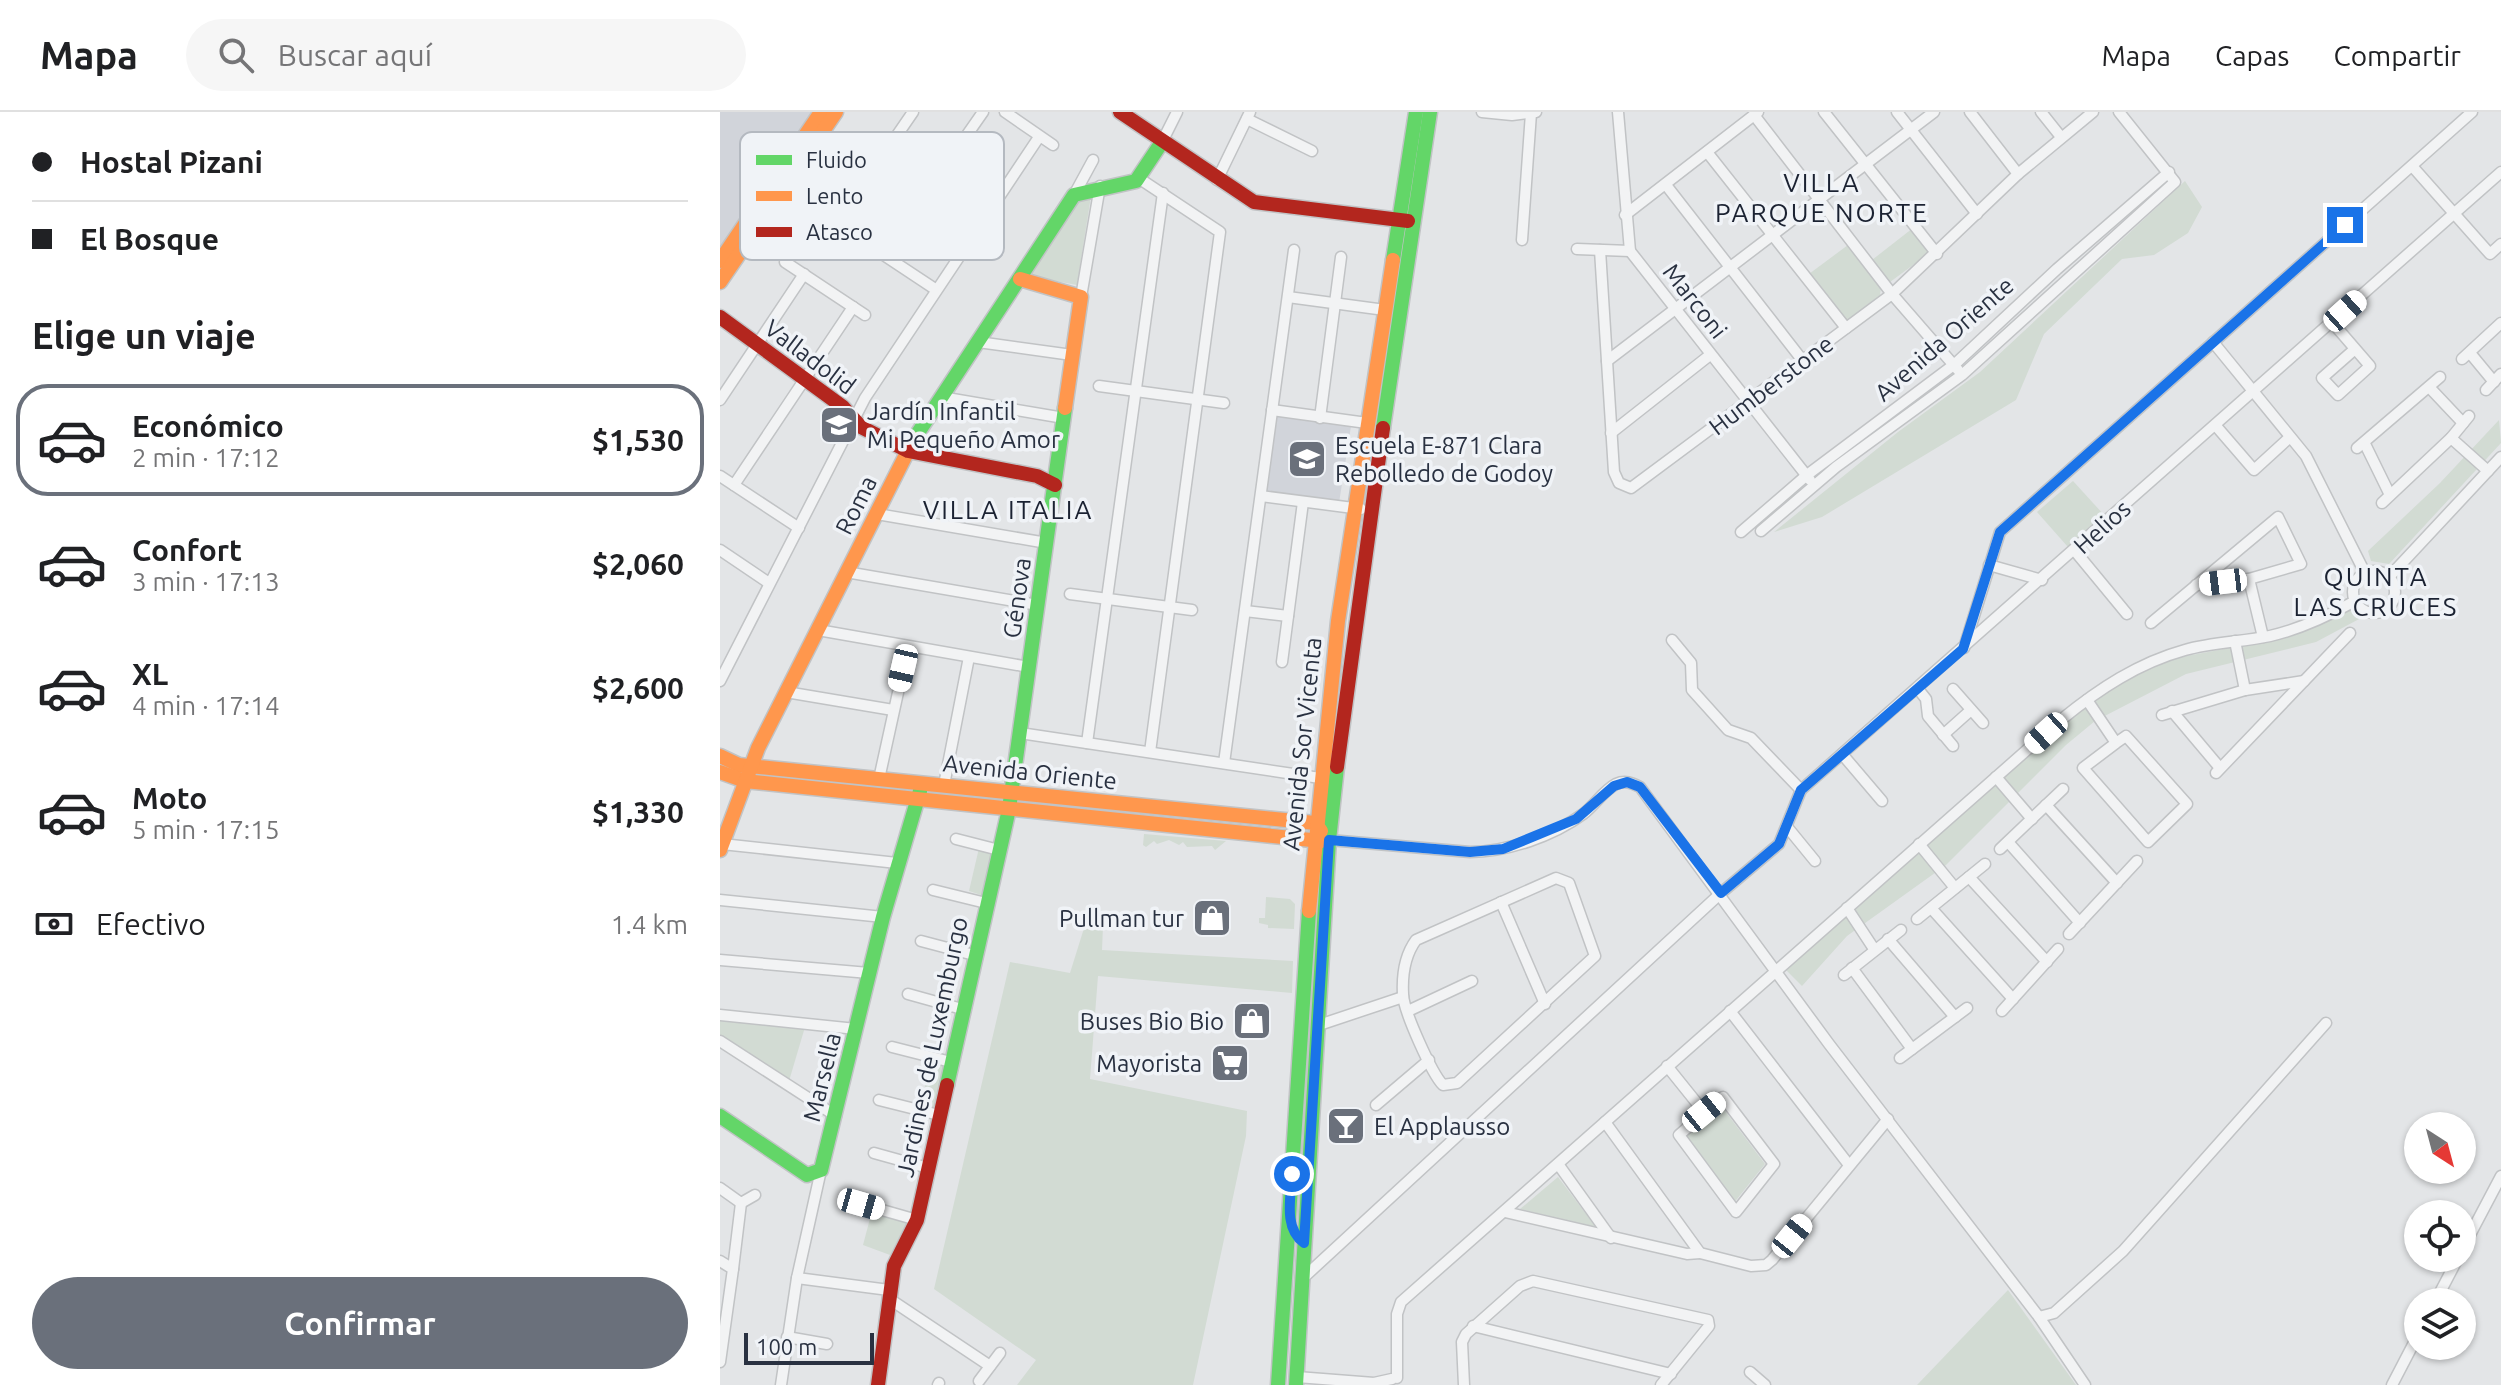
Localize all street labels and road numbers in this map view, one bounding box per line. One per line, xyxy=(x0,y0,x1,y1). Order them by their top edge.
street label: Marconi xyxy=(1658,258,1732,344)
street label: Avenida Oriente xyxy=(1869,271,2019,407)
street label: Valladolid xyxy=(759,314,861,400)
street label: Humberstone xyxy=(1704,330,1838,440)
street label: Roma xyxy=(830,471,882,539)
street label: Helios xyxy=(2068,495,2136,559)
street label: Génova xyxy=(998,556,1036,640)
street label: Avenida Sor Vicenta xyxy=(1277,636,1327,852)
street label: Avenida Oriente xyxy=(942,749,1118,795)
street label: Jardines de Luxemburgo xyxy=(891,915,973,1179)
street label: Marsella xyxy=(798,1030,846,1124)

